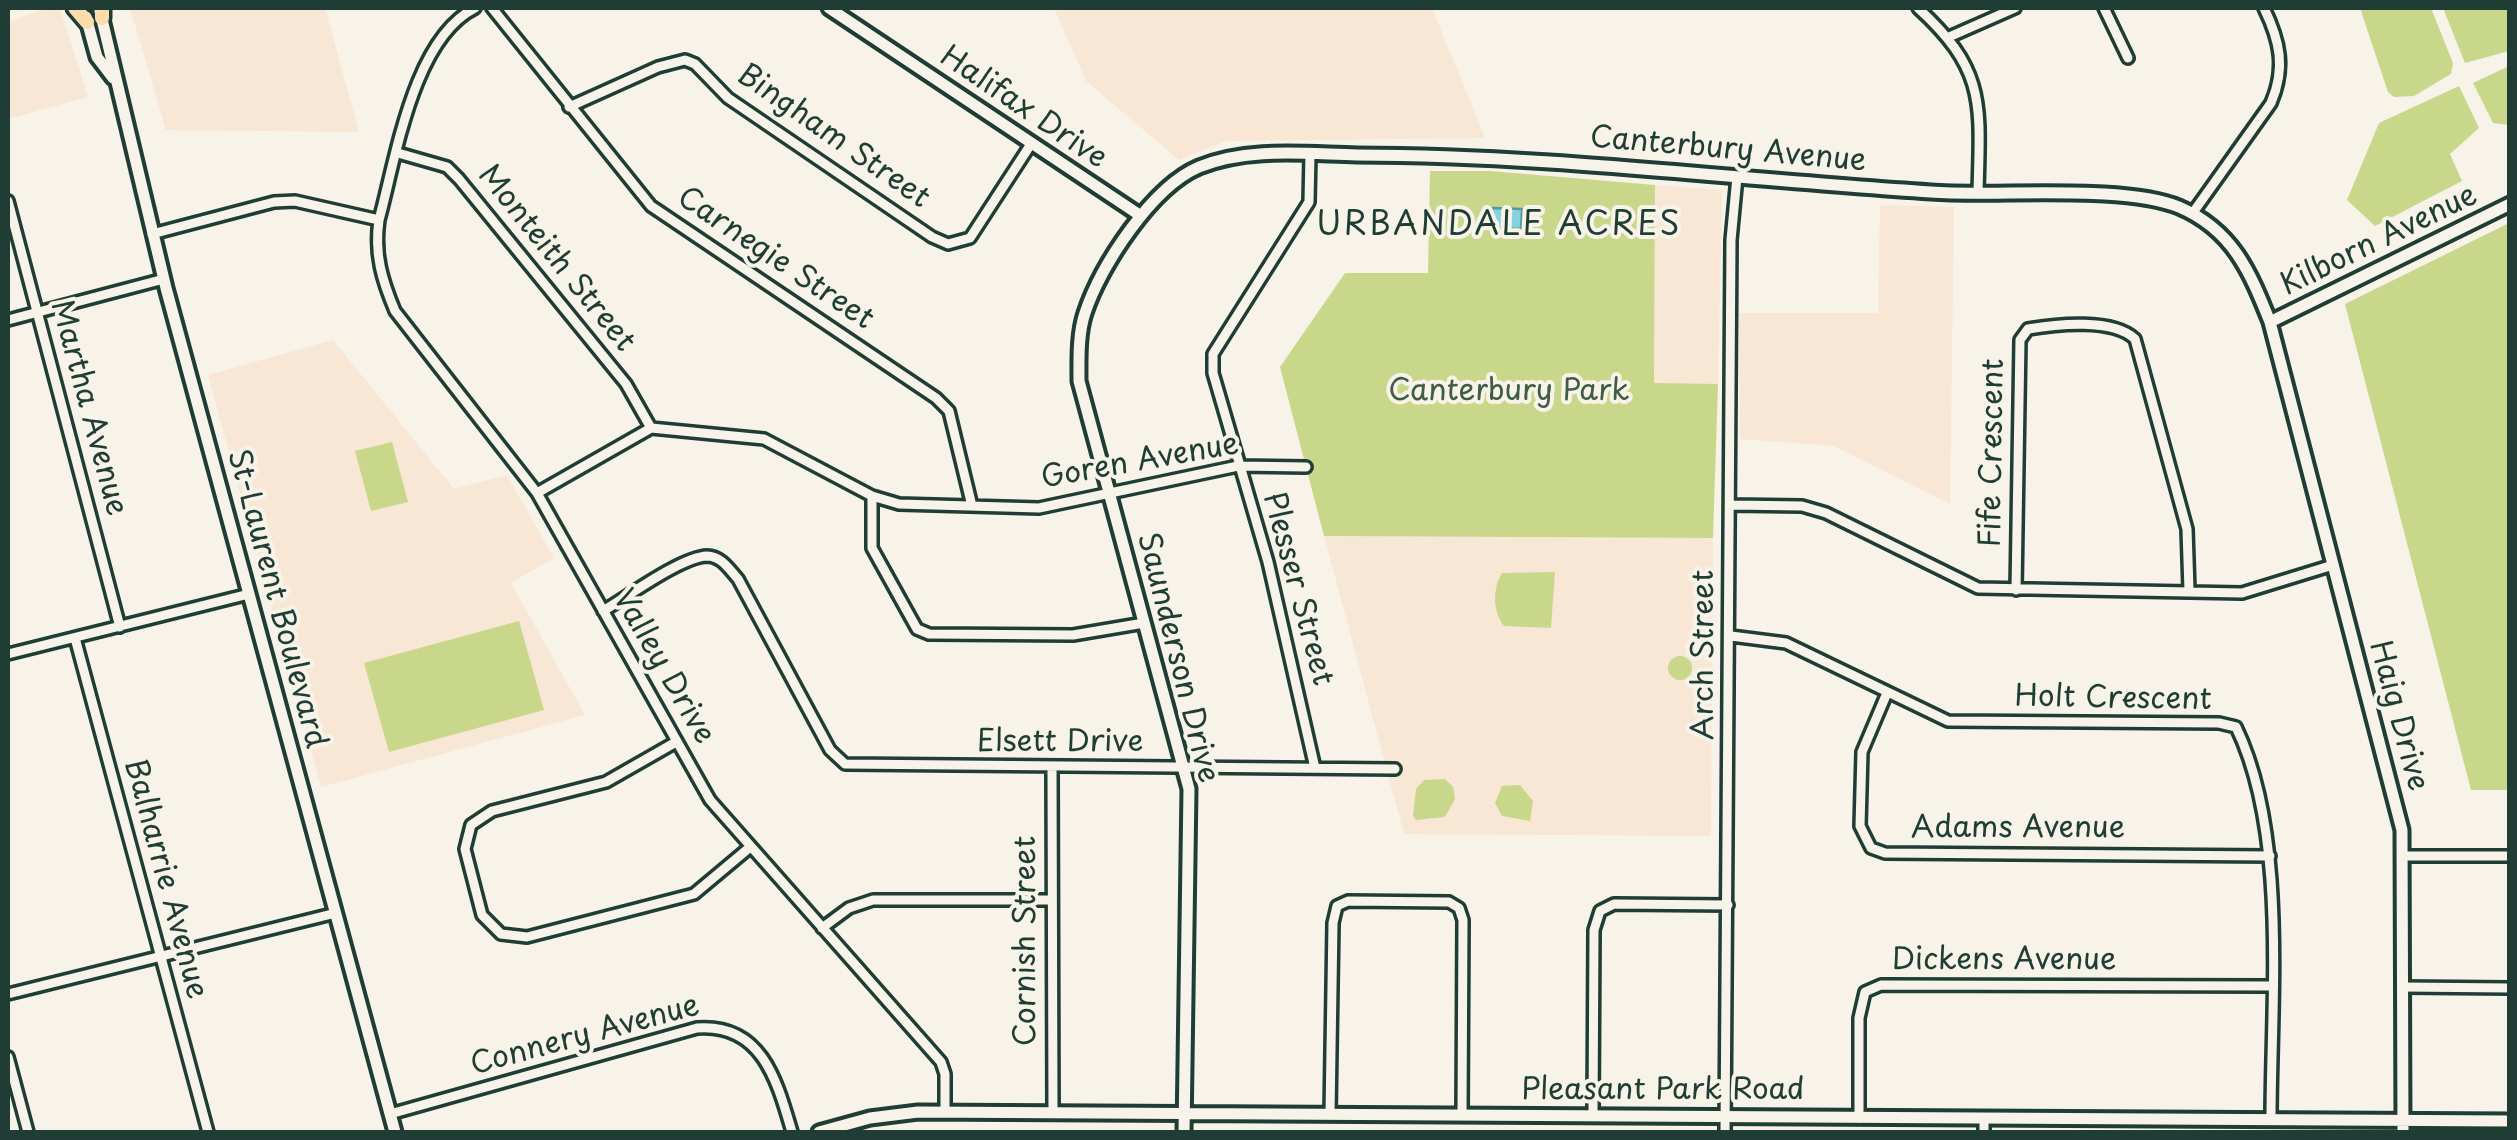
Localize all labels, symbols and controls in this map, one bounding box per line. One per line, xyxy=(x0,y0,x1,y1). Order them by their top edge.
street label: Halifax Drive xyxy=(933,39,1113,177)
street label: Bingham Street xyxy=(730,57,936,217)
street label: Canterbury Avenue xyxy=(1588,120,1868,180)
street label: Monteith Street xyxy=(470,158,642,360)
street label: Kilborn Avenue xyxy=(2275,178,2483,304)
street label: Carnegie Street xyxy=(670,180,880,338)
district label: URBANDALE ACRES xyxy=(1315,207,1683,245)
street label: Martha Avenue xyxy=(42,296,134,520)
street label: Fife Crescent xyxy=(1973,358,2013,548)
park label: Canterbury Park xyxy=(1388,374,1630,410)
street label: Goren Avenue xyxy=(1038,427,1242,497)
street label: St-Laurent Boulevard xyxy=(219,446,333,752)
street label: Plesser Street xyxy=(1254,488,1340,690)
street label: Saunderson Drive xyxy=(1129,529,1225,787)
street label: Arch Street xyxy=(1687,570,1723,740)
street label: Valley Drive xyxy=(604,583,722,751)
street label: Haig Drive xyxy=(2361,637,2435,795)
street label: Holt Crescent xyxy=(2014,679,2212,719)
street label: Elsett Drive xyxy=(977,725,1143,761)
street label: Balharrie Avenue xyxy=(116,755,214,1003)
street label: Adams Avenue xyxy=(1911,811,2125,847)
street label: Cornish Street xyxy=(1009,836,1045,1046)
street label: Dickens Avenue xyxy=(1892,943,2116,979)
street label: Connery Avenue xyxy=(467,988,703,1084)
street label: Pleasant Park Road xyxy=(1521,1073,1805,1109)

